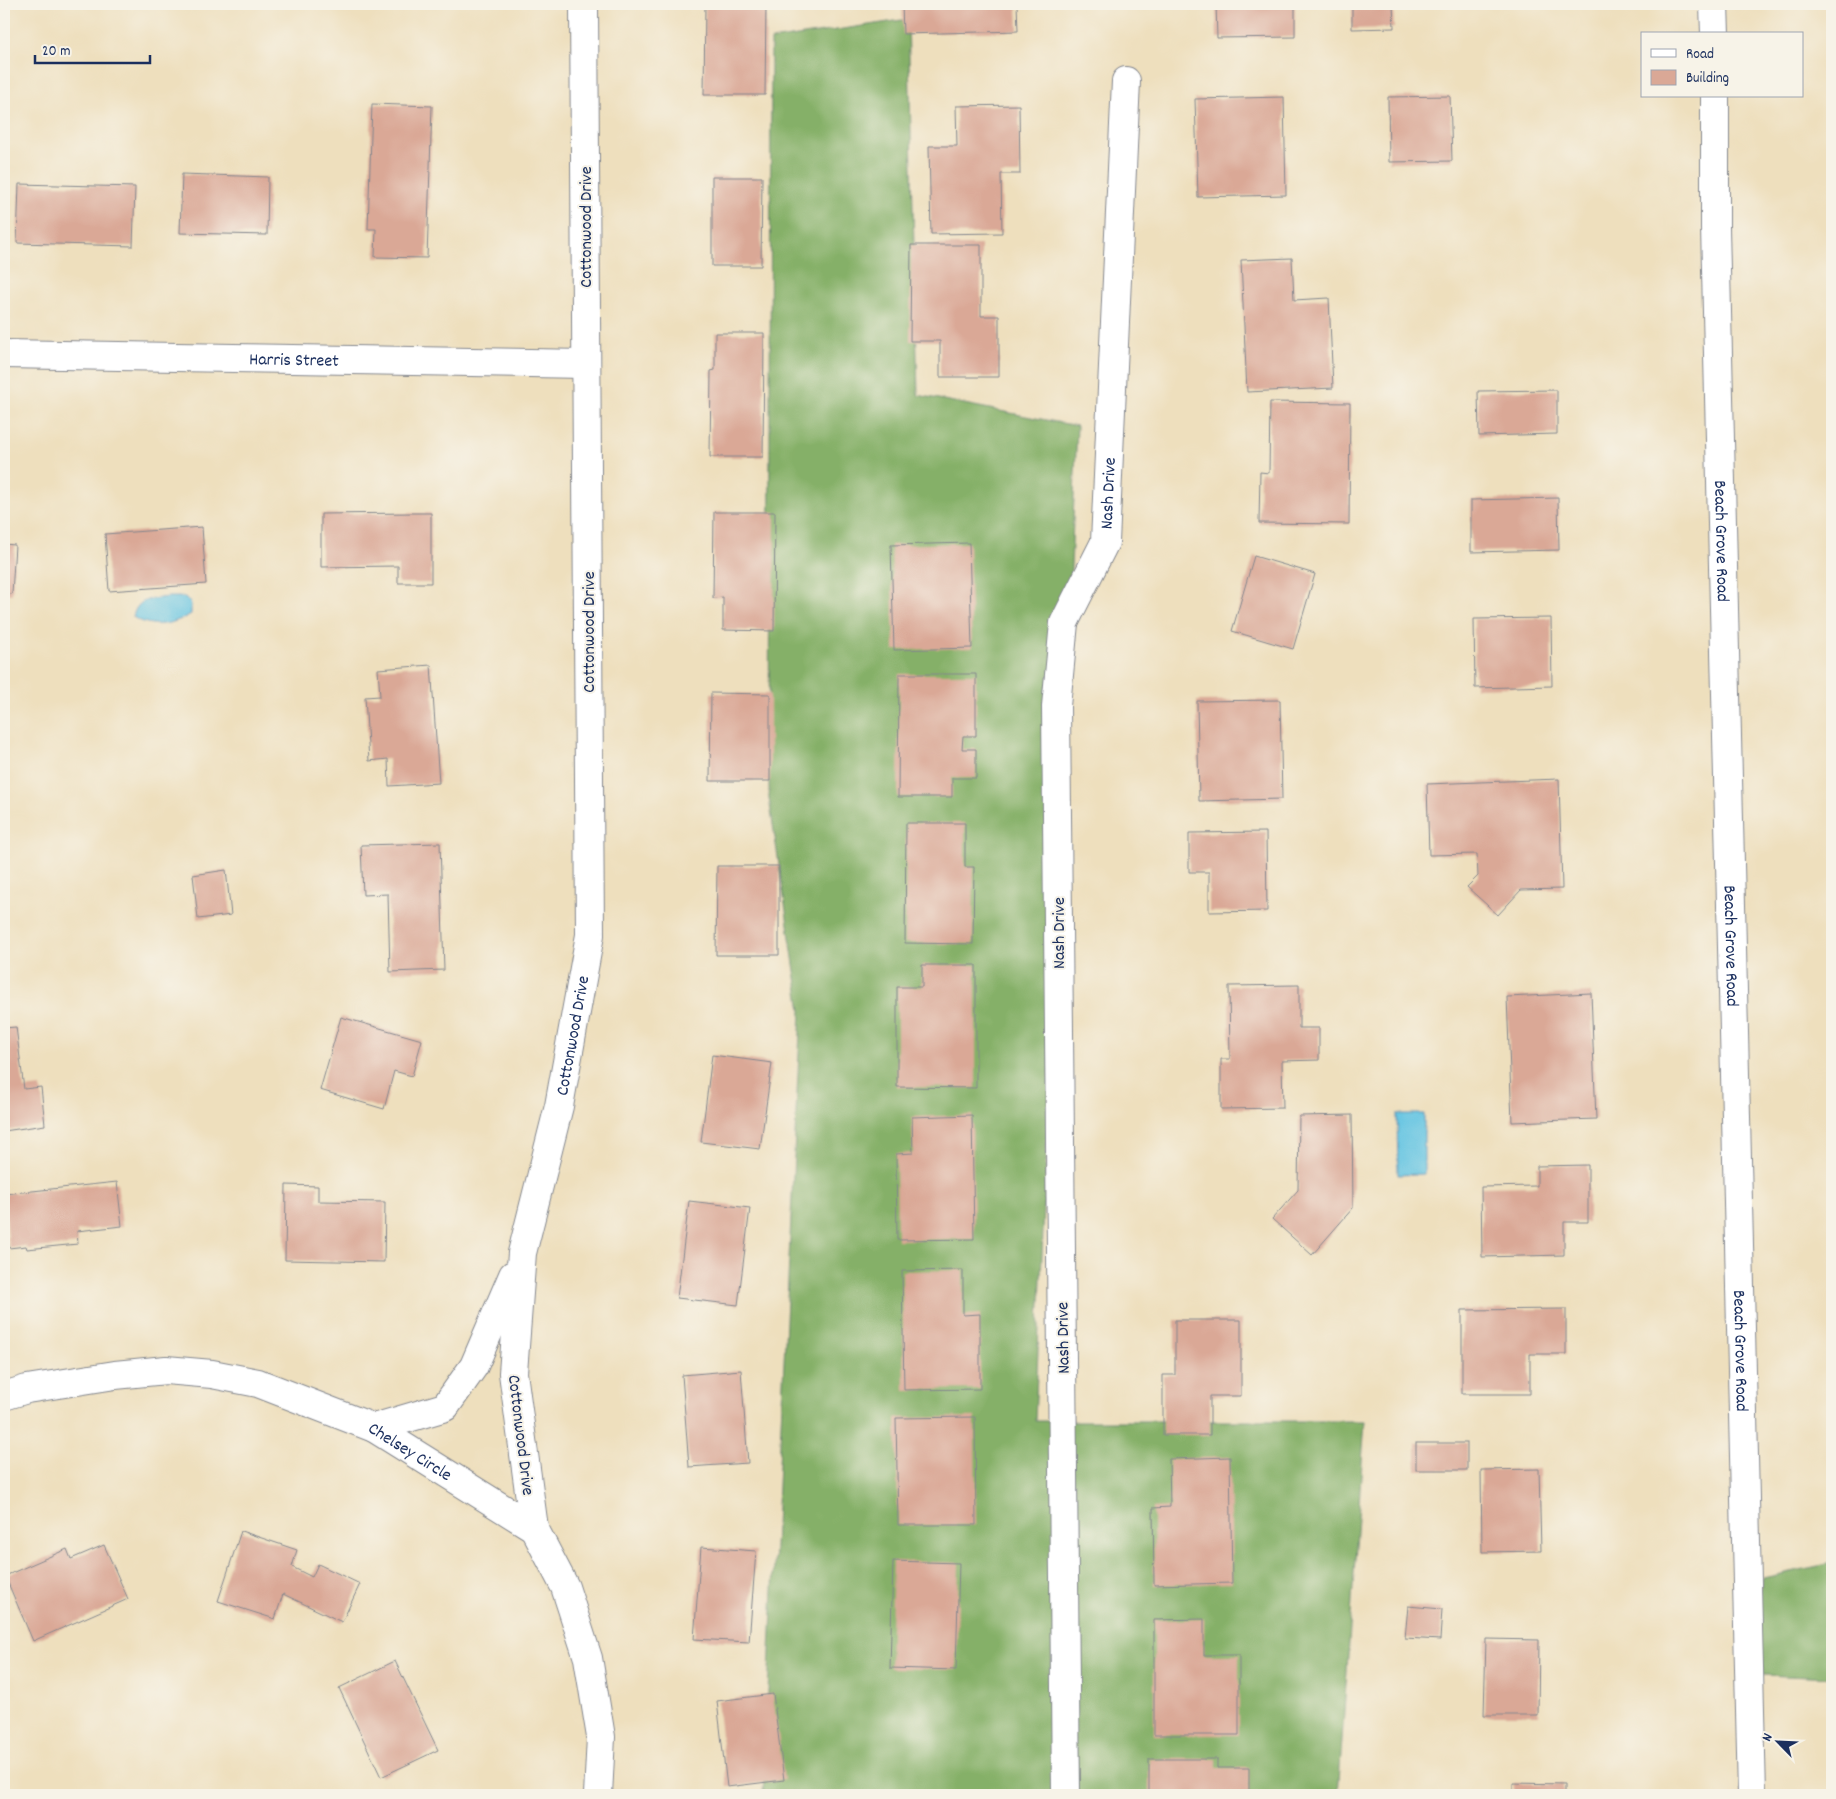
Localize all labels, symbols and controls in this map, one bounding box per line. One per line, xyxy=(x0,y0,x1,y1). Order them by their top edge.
scale bar xyxy=(35,32,150,64)
legend xyxy=(1641,32,1804,98)
text: 20 m xyxy=(42,41,70,63)
text: Road xyxy=(1686,44,1714,66)
text: Building xyxy=(1686,68,1729,90)
street label: Cottonwood Drive xyxy=(575,166,600,288)
street label: Harris Street xyxy=(249,348,339,375)
street label: Nash Drive xyxy=(1096,457,1124,530)
street label: Beach Grove Road xyxy=(1706,480,1734,602)
street label: Cottonwood Drive xyxy=(578,571,603,693)
street label: Beach Grove Road xyxy=(1716,885,1743,1007)
street label: Nash Drive xyxy=(1048,897,1073,969)
street label: Cottonwood Drive xyxy=(551,974,597,1098)
street label: Beach Grove Road xyxy=(1725,1290,1753,1412)
street label: Nash Drive xyxy=(1051,1302,1078,1374)
street label: Cottonwood Drive xyxy=(500,1374,539,1497)
street label: Chelsey Circle xyxy=(362,1417,456,1489)
north arrow xyxy=(1754,1716,1804,1766)
text: N xyxy=(1757,1730,1779,1745)

